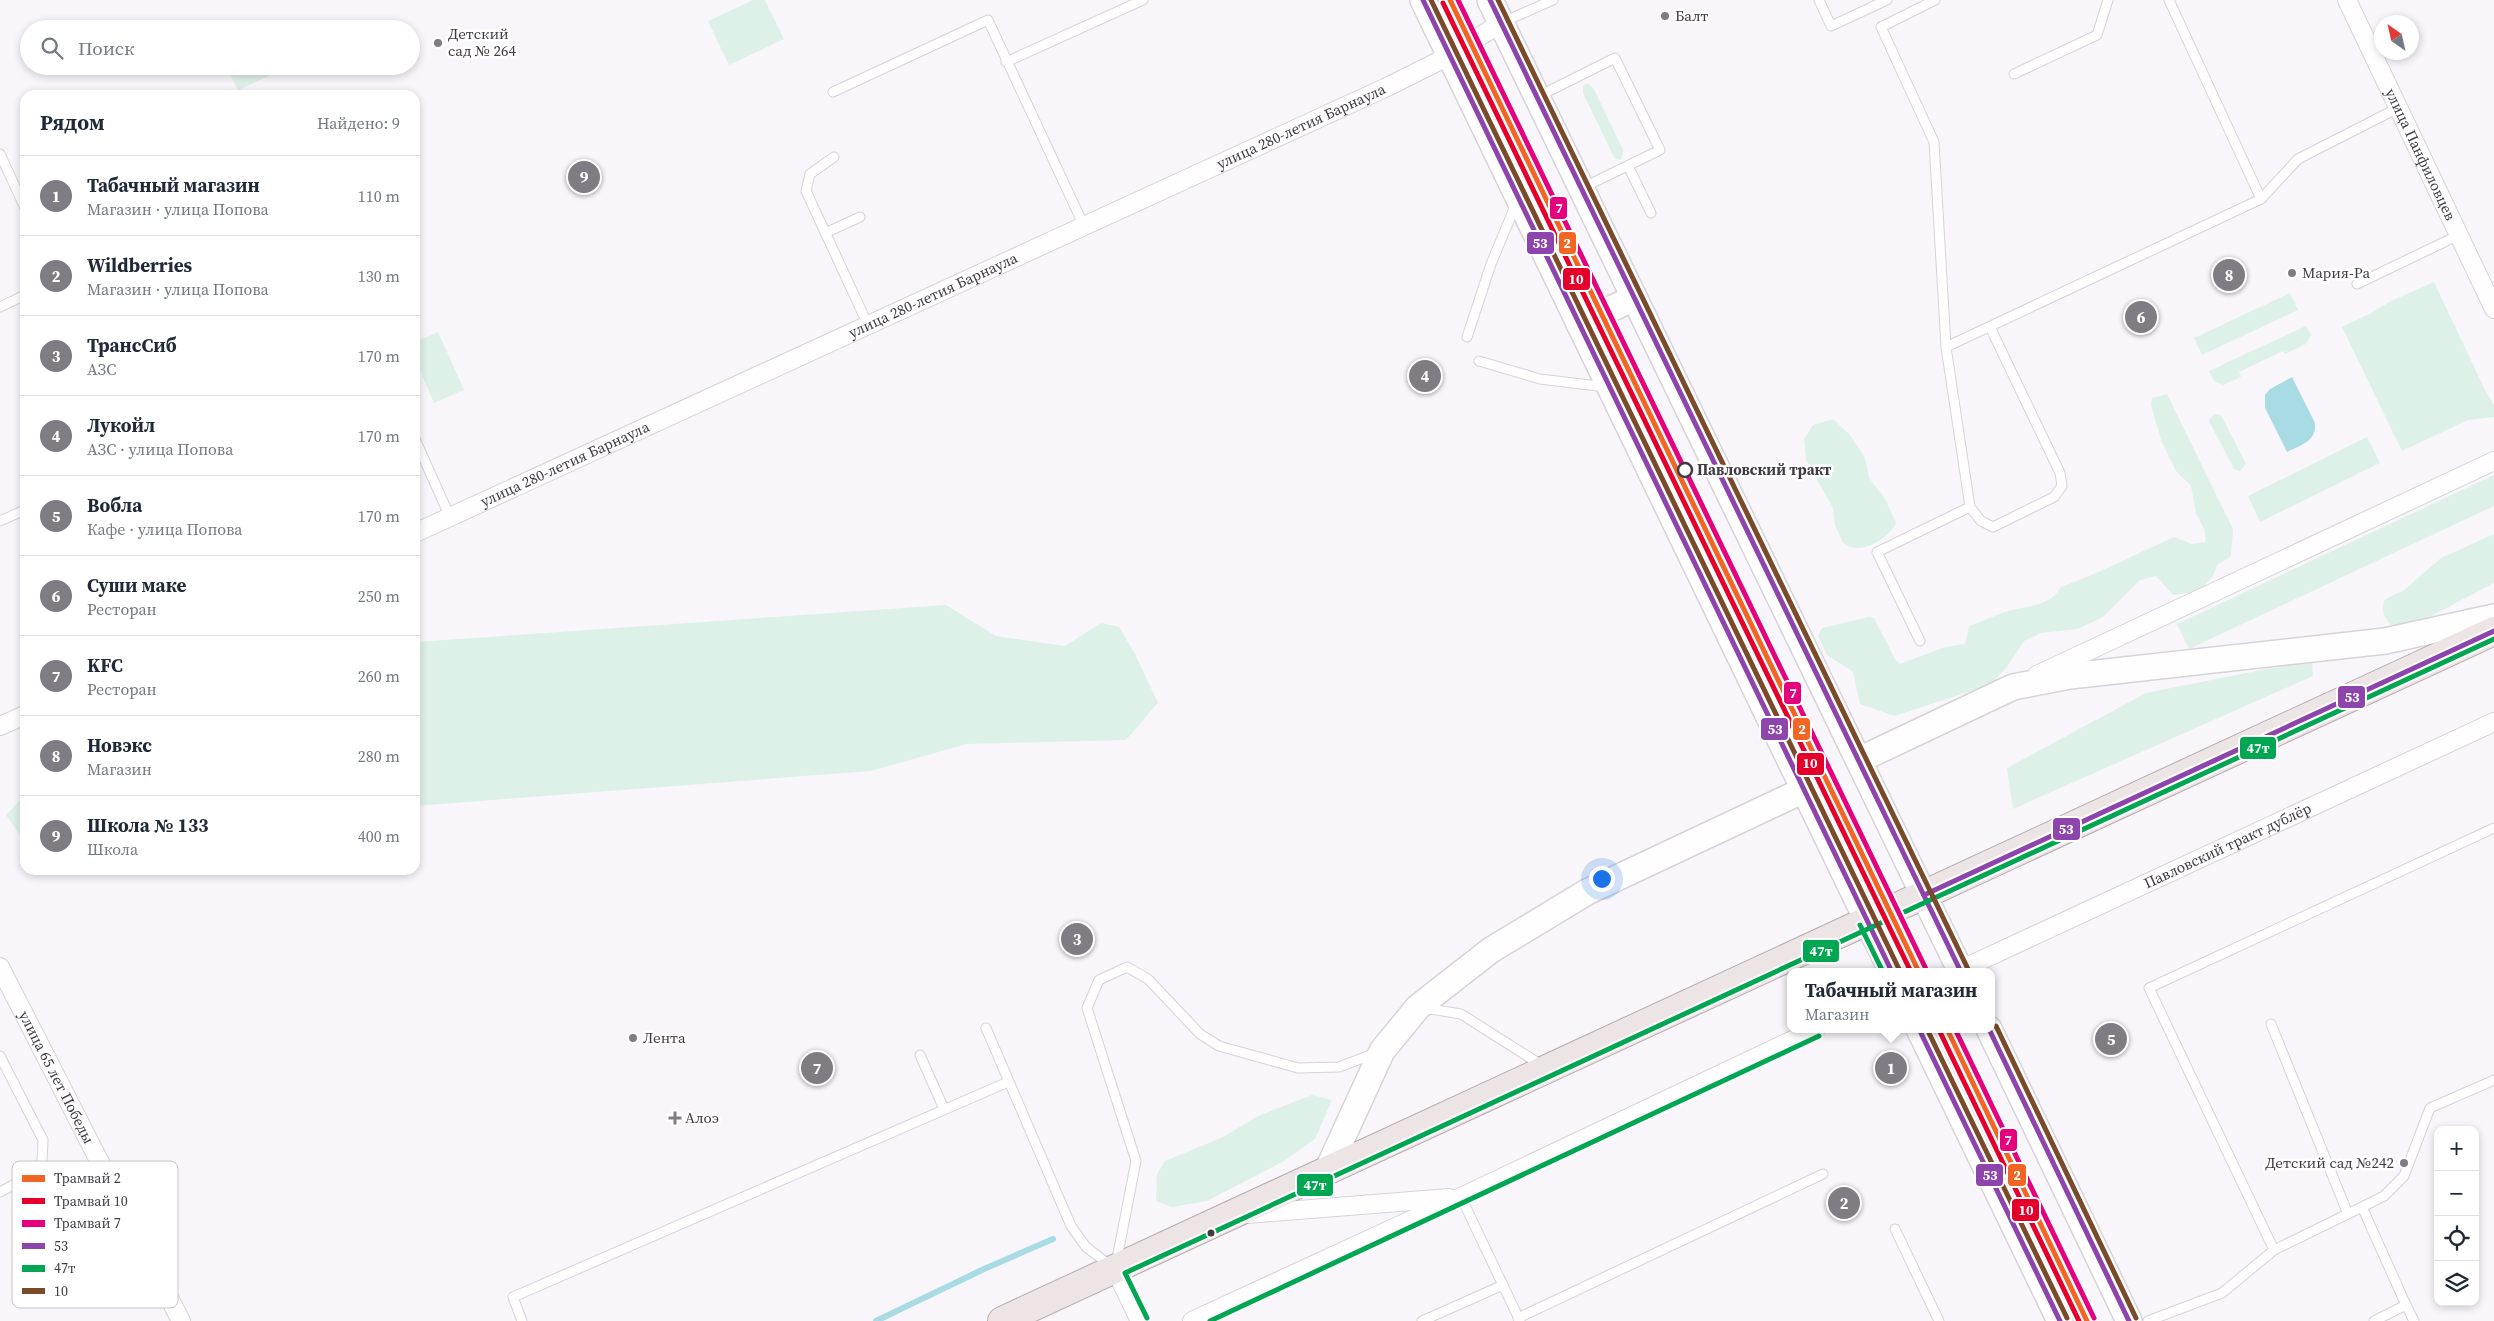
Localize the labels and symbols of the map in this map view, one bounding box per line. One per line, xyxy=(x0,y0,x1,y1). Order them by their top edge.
place label: Балт xyxy=(1675,5,1708,26)
marker: Балт xyxy=(1659,10,1671,22)
north arrow xyxy=(2374,15,2419,60)
place label: Детский сад № 264 xyxy=(448,23,517,61)
marker: Детский сад № 264 xyxy=(432,37,444,49)
street label: улица 280-летия Барнаула xyxy=(1213,78,1389,174)
street label: улица Панфиловцев xyxy=(2381,85,2461,224)
pin: 9 xyxy=(568,158,600,196)
line badge: 7 xyxy=(1549,196,1568,220)
text: 7 xyxy=(1555,198,1563,218)
line badge: 53 xyxy=(1526,231,1555,255)
line badge: 2 xyxy=(1558,231,1577,255)
text: 53 xyxy=(1532,233,1548,253)
text: 2 xyxy=(1563,233,1571,253)
street label: улица 280-летия Барнаула xyxy=(845,247,1021,343)
pin: 8 xyxy=(2213,256,2245,294)
place label: Мария-Ра xyxy=(2302,262,2370,283)
line badge: 10 xyxy=(1562,267,1591,291)
marker: Мария-Ра xyxy=(2286,267,2298,279)
text: 10 xyxy=(1568,269,1584,289)
pin: 6 xyxy=(2125,298,2157,336)
pin: 4 xyxy=(1409,357,1441,395)
street label: улица 280-летия Барнаула xyxy=(477,416,653,512)
place label: Павловский тракт xyxy=(1697,459,1832,480)
marker: Павловский тракт xyxy=(1677,462,1693,478)
line badge: 7 xyxy=(1783,681,1802,705)
text: 7 xyxy=(1789,683,1797,703)
line badge: 53 xyxy=(2337,685,2366,709)
text: 53 xyxy=(2344,687,2360,707)
line badge: 53 xyxy=(1760,717,1789,741)
line badge: 2 xyxy=(1792,717,1811,741)
text: 53 xyxy=(1767,719,1783,739)
text: 2 xyxy=(1798,719,1806,739)
line badge: 47т xyxy=(2239,736,2277,760)
text: 47т xyxy=(2247,738,2270,758)
line badge: 10 xyxy=(1796,752,1825,776)
text: 10 xyxy=(1802,753,1818,773)
street label: Павловский тракт дублёр xyxy=(2140,797,2315,893)
line badge: 53 xyxy=(2052,817,2081,841)
text: 53 xyxy=(2058,819,2074,839)
your location xyxy=(1589,866,1615,892)
pin: 3 xyxy=(1061,920,1093,958)
line badge: 47т xyxy=(1802,939,1840,963)
text: 47т xyxy=(1810,941,1833,961)
street label: улица 65 лет Победы xyxy=(14,1007,100,1147)
pin: 5 xyxy=(2095,1020,2127,1058)
place label: Лента xyxy=(643,1027,686,1048)
marker: Лента xyxy=(627,1032,639,1044)
pin: 7 xyxy=(801,1049,833,1087)
pin: 1 xyxy=(1875,1049,1907,1087)
place label: Алоэ xyxy=(685,1107,719,1128)
marker: Алоэ xyxy=(669,1112,681,1124)
line badge: 7 xyxy=(1999,1128,2018,1152)
text: 7 xyxy=(2004,1130,2012,1150)
place label: Детский сад №242 xyxy=(2265,1152,2394,1173)
marker: Детский сад №242 xyxy=(2398,1157,2410,1169)
legend xyxy=(12,1161,178,1308)
line badge: 53 xyxy=(1975,1163,2004,1187)
line badge: 2 xyxy=(2007,1163,2027,1187)
text: 53 xyxy=(1982,1165,1998,1185)
text: 2 xyxy=(2013,1165,2021,1185)
text: Трамвай 2 xyxy=(54,1168,121,1188)
line badge: 47т xyxy=(1296,1173,1334,1197)
text: 47т xyxy=(1304,1175,1327,1195)
pin: 2 xyxy=(1828,1184,1860,1222)
text: Трамвай 10 xyxy=(54,1191,128,1211)
line badge: 10 xyxy=(2011,1198,2040,1222)
text: 10 xyxy=(2018,1200,2034,1220)
text: Трамвай 7 xyxy=(54,1213,121,1233)
unlabelled marker xyxy=(1206,1228,1216,1238)
text: 53 xyxy=(54,1236,68,1256)
text: 47т xyxy=(54,1258,76,1278)
text: 10 xyxy=(54,1281,68,1301)

